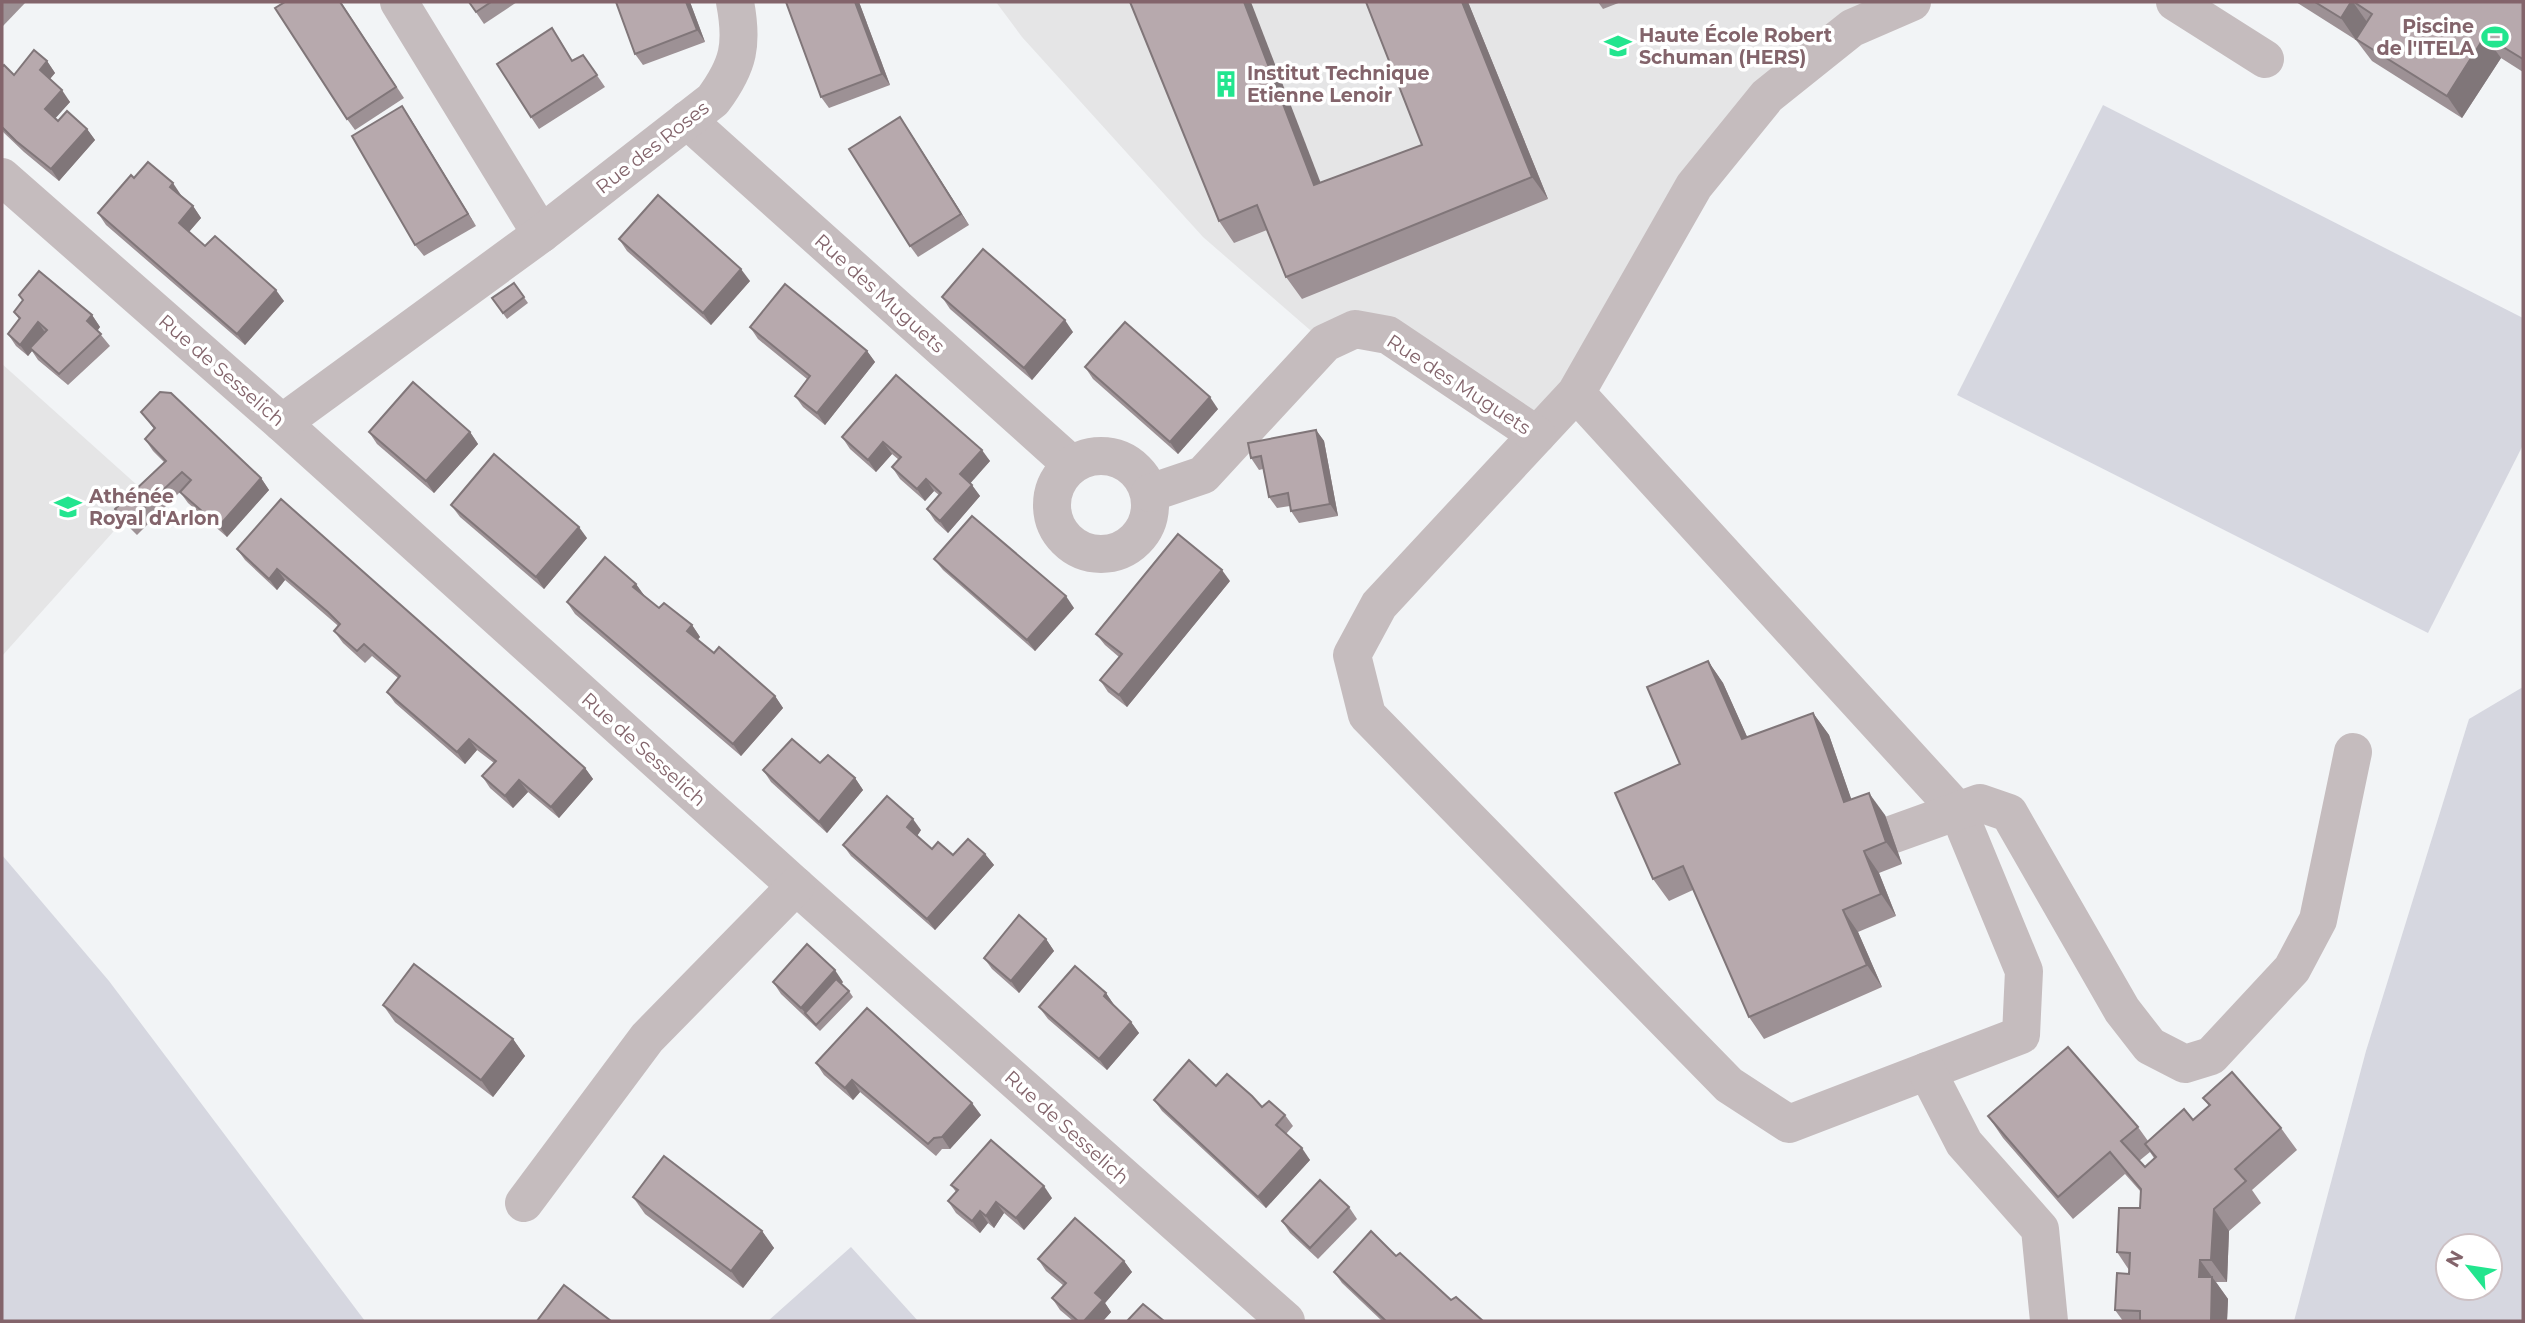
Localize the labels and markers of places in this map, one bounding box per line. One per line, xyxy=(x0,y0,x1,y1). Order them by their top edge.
place label: Piscine de l'ITELA xyxy=(2377,15,2474,60)
sports icon: Piscine de l'ITELA xyxy=(2480,22,2510,52)
place label: Haute École Robert Schuman (HERS) xyxy=(1639,24,1832,69)
school or university icon: Haute École Robert Schuman (HERS) xyxy=(1603,31,1633,61)
place label: Institut Technique Etienne Lenoir xyxy=(1247,62,1429,107)
building icon: Institut Technique Etienne Lenoir xyxy=(1211,69,1241,99)
place label: Athénée Royal d'Arlon xyxy=(88,485,220,530)
school or university icon: Athénée Royal d'Arlon xyxy=(53,492,83,522)

